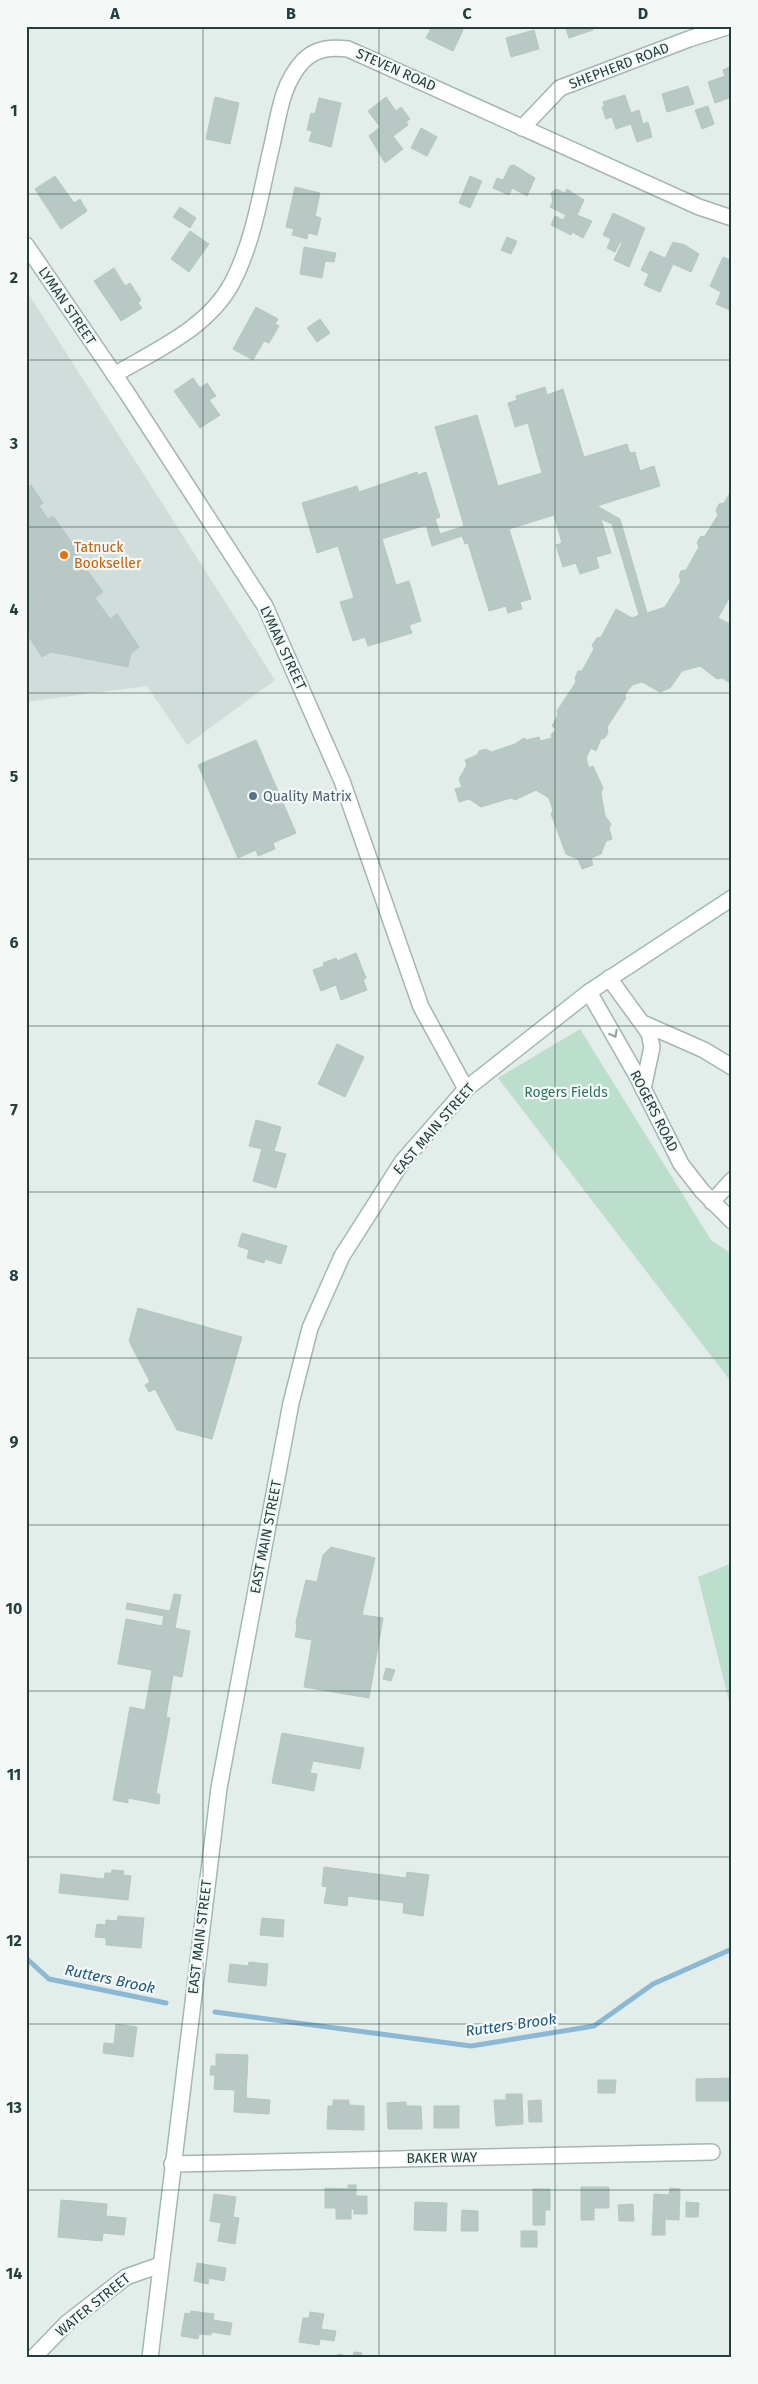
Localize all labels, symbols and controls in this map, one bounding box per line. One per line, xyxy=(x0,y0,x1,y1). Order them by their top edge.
text: A xyxy=(109,4,120,23)
text: B xyxy=(286,4,296,23)
text: C xyxy=(462,4,472,23)
text: D xyxy=(638,4,648,23)
street label: SHEPHERD ROAD xyxy=(567,39,671,93)
street label: STEVEN ROAD xyxy=(353,45,439,95)
text: 1 xyxy=(10,101,18,120)
street label: LYMAN STREET xyxy=(35,264,100,349)
text: 2 xyxy=(10,268,18,287)
text: 3 xyxy=(9,434,18,453)
place label: Tatnuck Bookseller xyxy=(74,539,142,572)
marker: Tatnuck Bookseller xyxy=(58,549,70,561)
text: 4 xyxy=(9,600,19,619)
street label: LYMAN STREET xyxy=(256,603,310,693)
text: 5 xyxy=(10,767,19,786)
place label: Quality Matrix xyxy=(263,788,352,805)
marker: Quality Matrix xyxy=(247,790,259,802)
text: 6 xyxy=(9,933,19,952)
one-way arrow xyxy=(607,1029,617,1038)
street label: ROGERS ROAD xyxy=(626,1067,682,1155)
street label: EAST MAIN STREET xyxy=(390,1079,479,1178)
park label: Rogers Fields xyxy=(524,1084,608,1101)
text: 7 xyxy=(10,1100,18,1119)
text: 8 xyxy=(9,1266,19,1285)
text: 9 xyxy=(10,1432,19,1451)
street label: EAST MAIN STREET xyxy=(247,1478,285,1595)
text: 10 xyxy=(6,1599,22,1618)
text: 11 xyxy=(7,1765,21,1784)
street label: EAST MAIN STREET xyxy=(185,1878,216,1995)
text: 12 xyxy=(6,1931,22,1950)
water label: Rutters Brook xyxy=(63,1961,157,1997)
water label: Rutters Brook xyxy=(464,2010,558,2040)
text: 13 xyxy=(6,2098,22,2117)
street label: BAKER WAY xyxy=(406,2149,478,2167)
text: 14 xyxy=(6,2264,22,2283)
street label: WATER STREET xyxy=(52,2269,134,2340)

